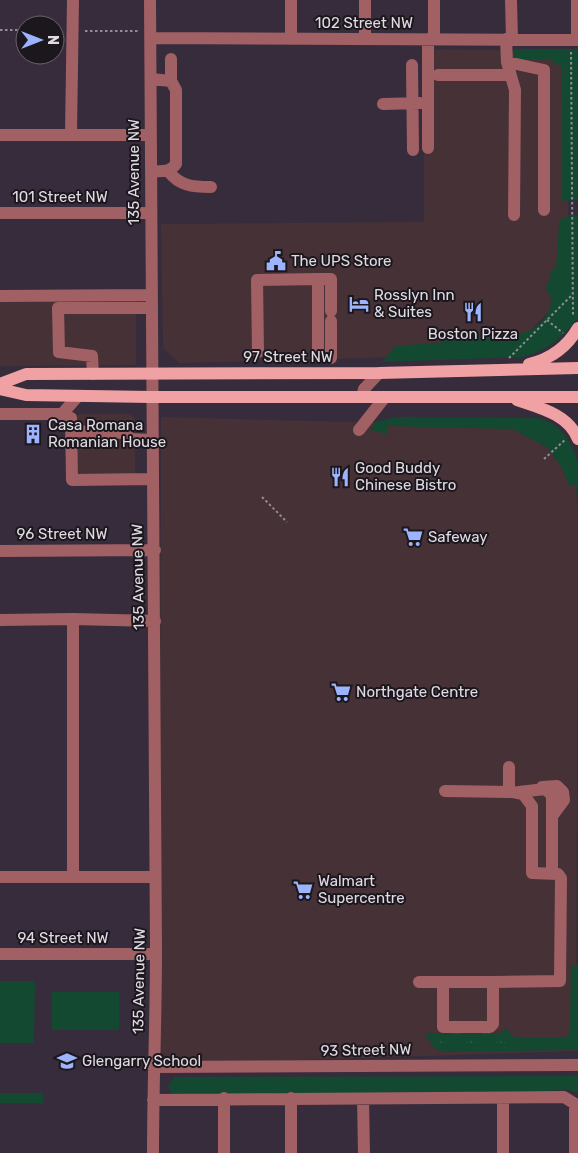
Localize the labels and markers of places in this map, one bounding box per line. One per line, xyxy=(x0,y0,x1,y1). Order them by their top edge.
public building icon: The UPS Store xyxy=(265,250,287,272)
place label: The UPS Store xyxy=(291,252,392,270)
place label: Rosslyn Inn & Suites xyxy=(374,286,455,321)
hotel icon: Rosslyn Inn & Suites xyxy=(348,293,370,315)
restaurant icon: Boston Pizza xyxy=(462,301,484,323)
place label: Boston Pizza xyxy=(428,325,518,343)
place label: Casa Romana Romanian House xyxy=(48,416,166,451)
building icon: Casa Romana Romanian House xyxy=(22,423,44,445)
place label: Good Buddy Chinese Bistro xyxy=(355,459,456,494)
restaurant icon: Good Buddy Chinese Bistro xyxy=(329,466,351,488)
supermarket icon: Safeway xyxy=(402,526,424,548)
place label: Safeway xyxy=(428,528,488,546)
supermarket icon: Northgate Centre xyxy=(330,681,352,703)
place label: Northgate Centre xyxy=(356,683,478,701)
place label: Walmart Supercentre xyxy=(318,872,405,907)
supermarket icon: Walmart Supercentre xyxy=(292,879,314,901)
school or university icon: Glengarry School xyxy=(56,1050,78,1072)
place label: Glengarry School xyxy=(82,1052,201,1070)

